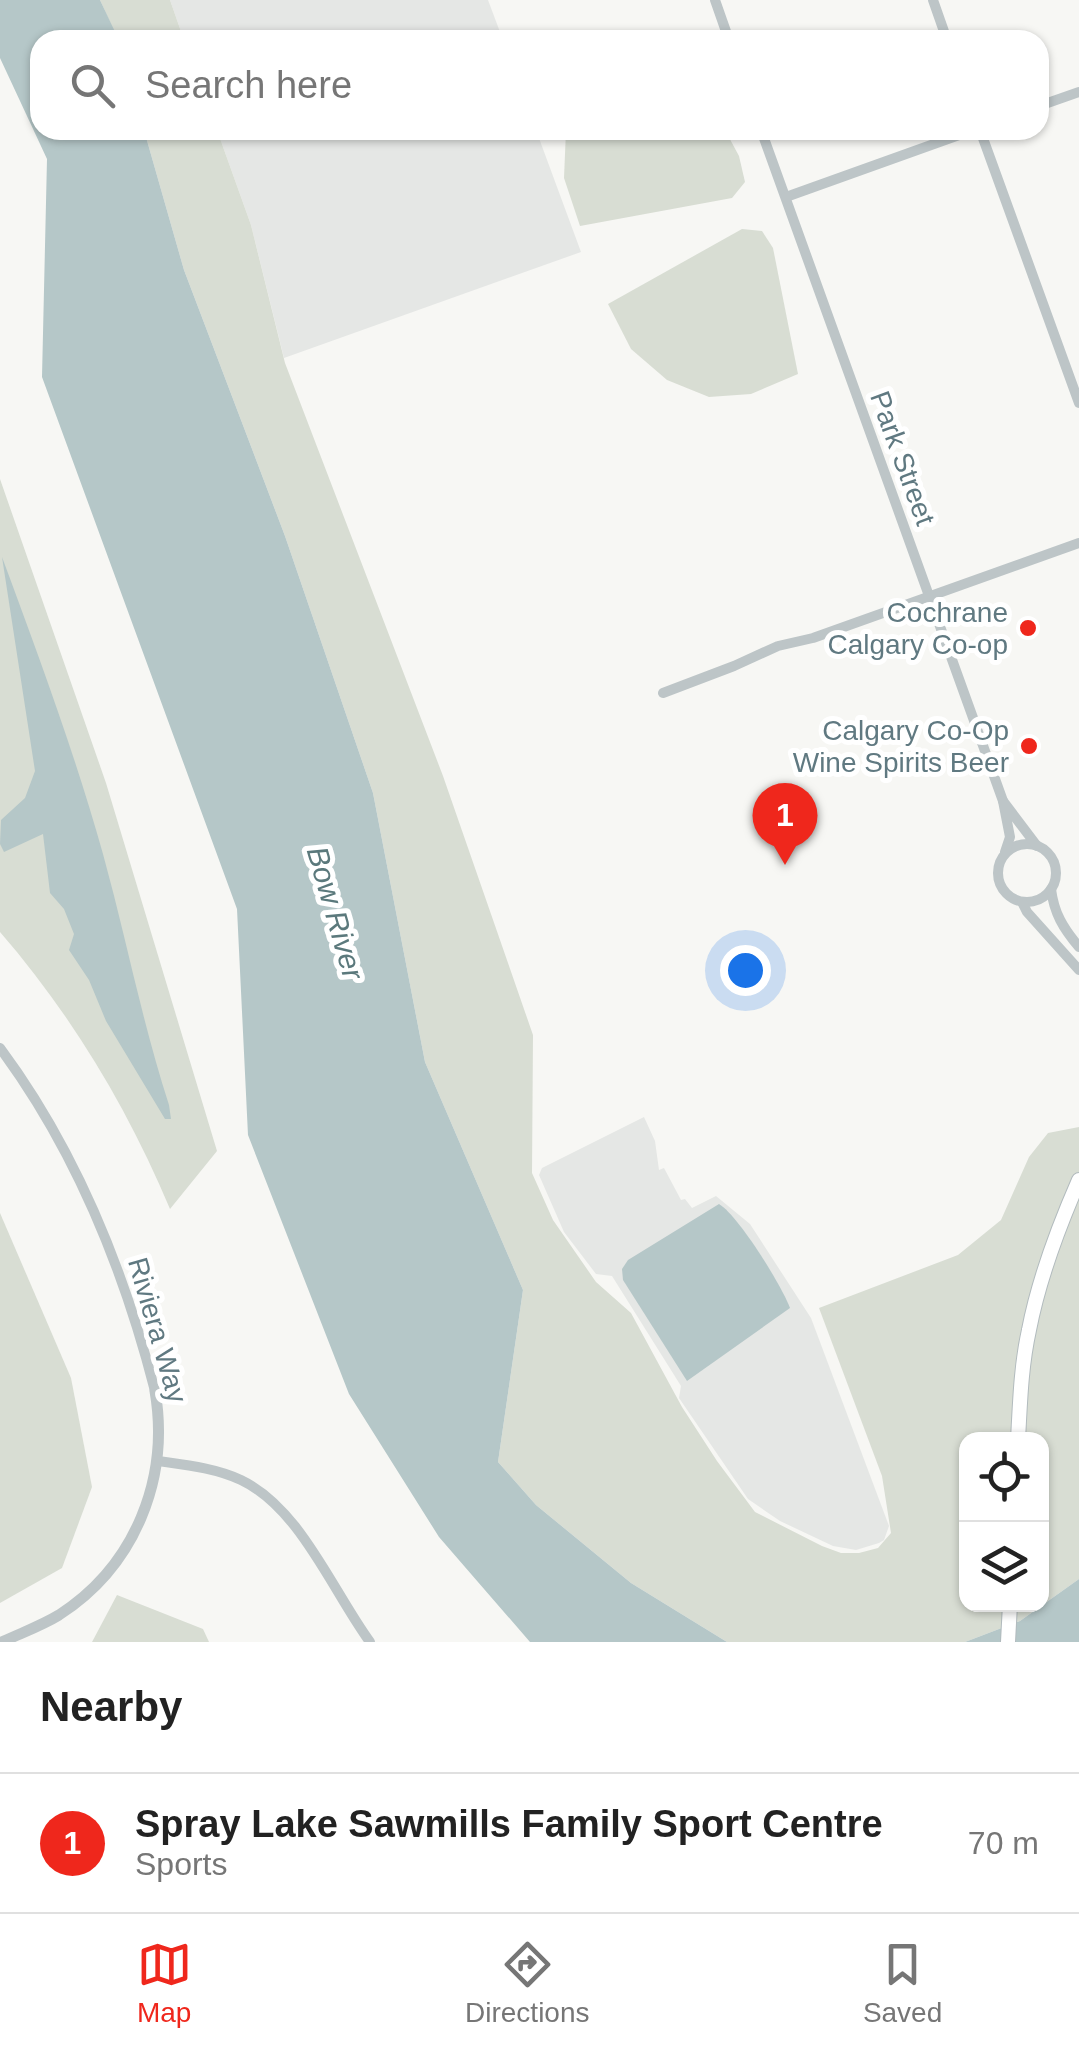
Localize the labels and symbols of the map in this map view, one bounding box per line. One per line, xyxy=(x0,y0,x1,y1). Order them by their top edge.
street label: Park Street xyxy=(864,387,941,529)
place label: Cochrane Calgary Co-op xyxy=(827,597,1008,660)
marker: Cochrane Calgary Co-op xyxy=(1017,617,1039,639)
place label: Calgary Co-Op Wine Spirits Beer xyxy=(793,715,1009,778)
marker: Calgary Co-Op Wine Spirits Beer xyxy=(1018,735,1040,757)
pin: 1 xyxy=(752,782,818,865)
water label: Bow River xyxy=(301,843,370,984)
your location xyxy=(720,945,771,996)
street label: Riviera Way xyxy=(122,1254,193,1406)

